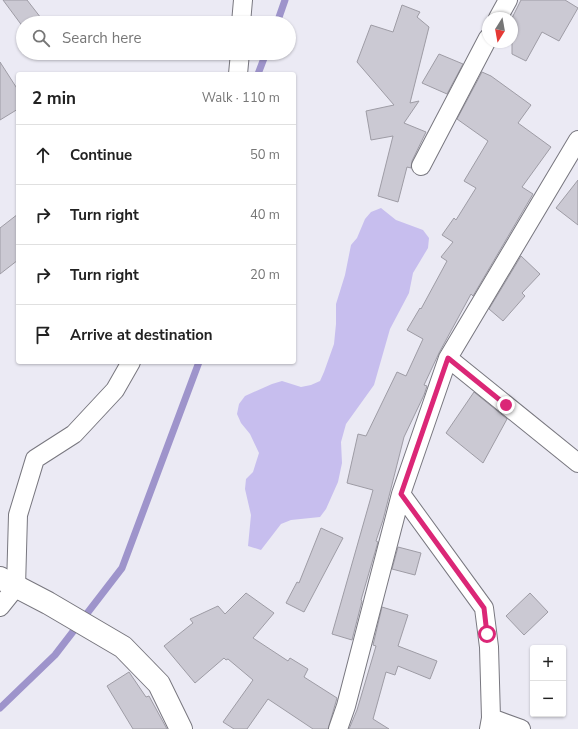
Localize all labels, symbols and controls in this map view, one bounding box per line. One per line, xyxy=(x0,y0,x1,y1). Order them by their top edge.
north arrow xyxy=(482,12,518,48)
search box xyxy=(16,16,296,60)
icon: search xyxy=(30,27,52,49)
text: Search here xyxy=(62,28,142,48)
text: 2 min xyxy=(32,87,76,110)
text: Walk · 110 m xyxy=(202,89,280,107)
icon: ahead xyxy=(32,144,54,166)
text: Continue xyxy=(70,145,132,165)
text: 50 m xyxy=(250,146,280,164)
icon: right xyxy=(32,204,54,226)
text: Turn right xyxy=(70,205,139,225)
text: 40 m xyxy=(250,206,280,224)
icon: right xyxy=(32,264,54,286)
text: Turn right xyxy=(70,265,139,285)
text: 20 m xyxy=(250,266,280,284)
icon: arrive xyxy=(32,324,54,346)
text: Arrive at destination xyxy=(70,325,213,345)
route end xyxy=(497,396,515,414)
route start xyxy=(478,625,496,643)
map controls xyxy=(530,645,566,717)
button: + xyxy=(530,645,566,681)
button: − xyxy=(530,681,566,717)

